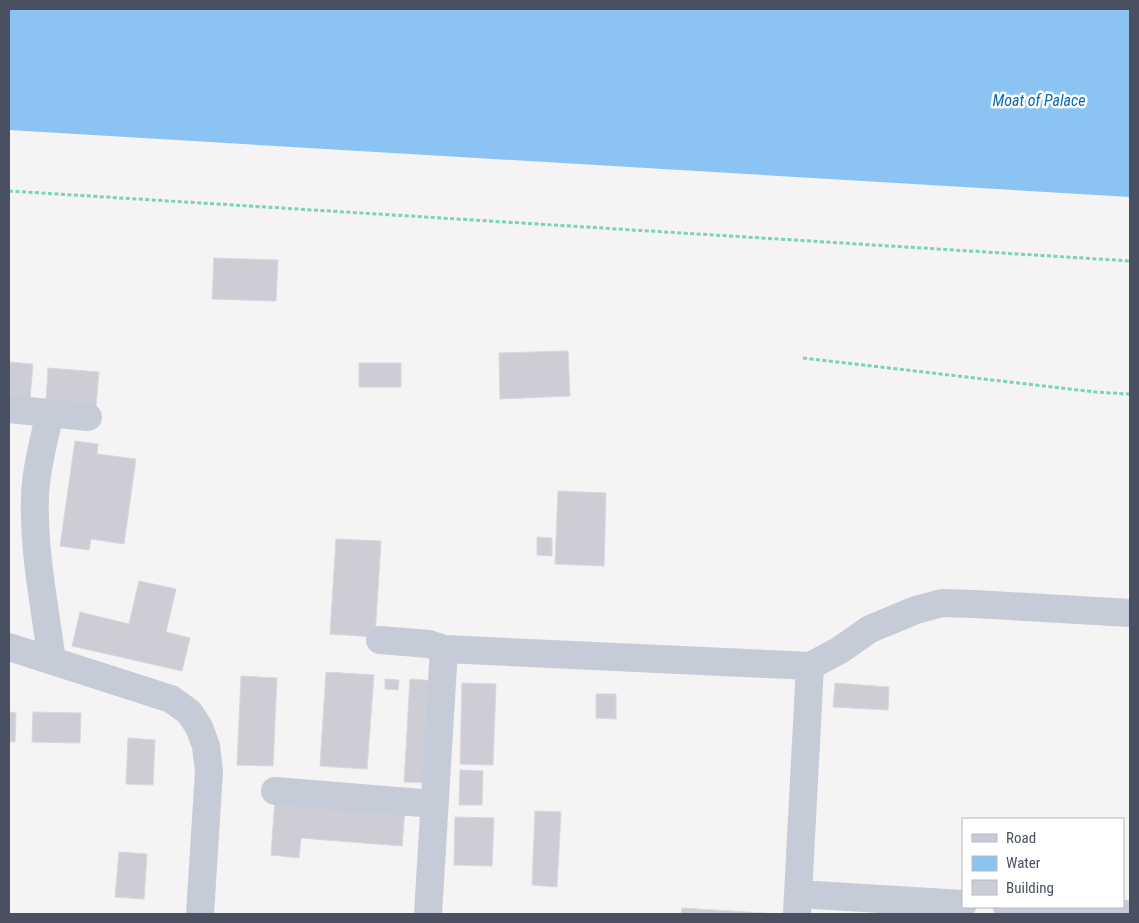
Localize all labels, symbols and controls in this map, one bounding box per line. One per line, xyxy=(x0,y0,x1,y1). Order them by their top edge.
water label: Moat of Palace xyxy=(993,91,1085,110)
legend xyxy=(962,818,1124,908)
text: Road xyxy=(1006,829,1036,847)
text: Water xyxy=(1006,854,1041,872)
text: Building xyxy=(1006,879,1054,897)

